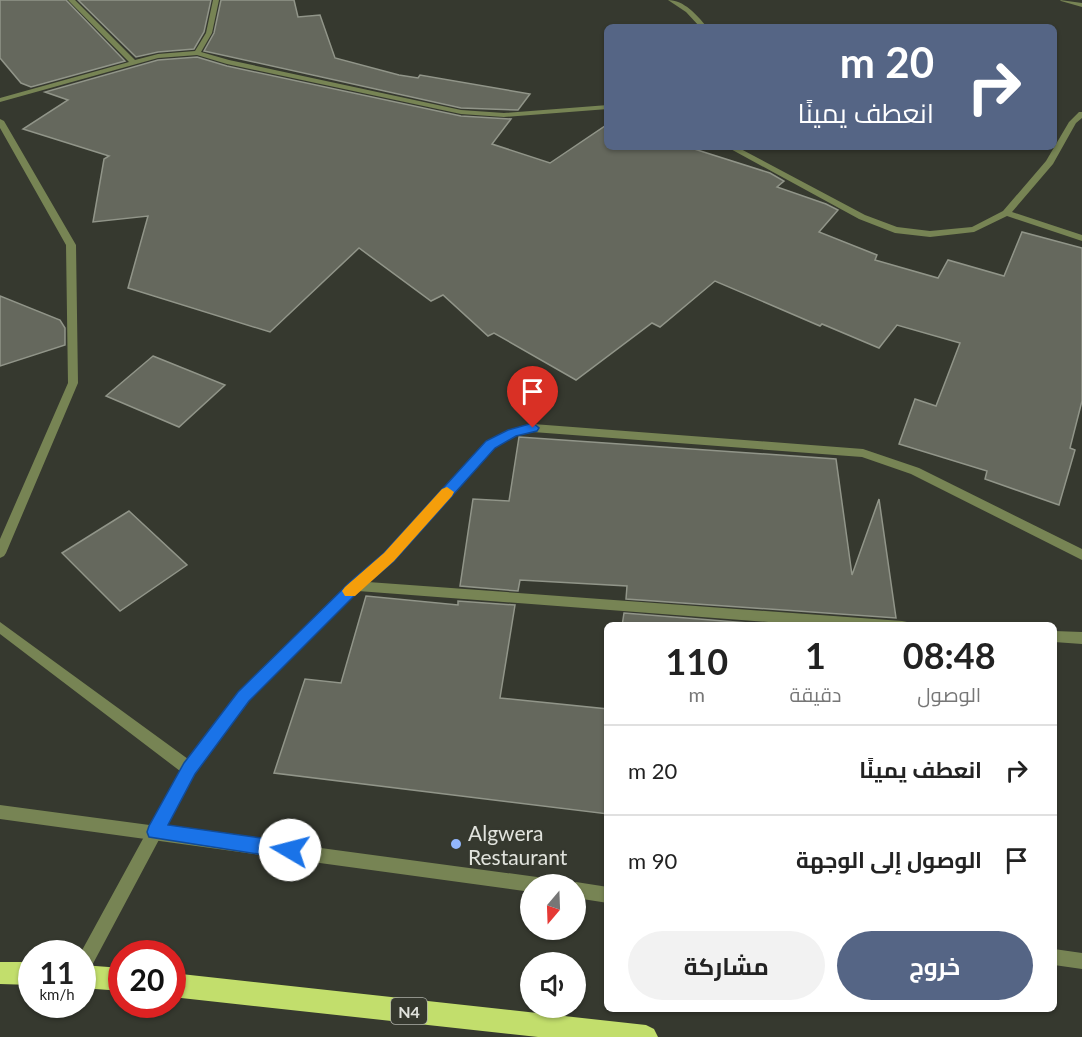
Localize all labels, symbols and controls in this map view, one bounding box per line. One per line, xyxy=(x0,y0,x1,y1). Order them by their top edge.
text: 20 m xyxy=(840,37,934,87)
icon: right xyxy=(955,48,1033,126)
text: انعطف يمينًا xyxy=(797,96,934,129)
pin xyxy=(507,366,558,428)
icon: arrive xyxy=(516,375,549,408)
text: 1 xyxy=(805,633,826,677)
text: 08:48 xyxy=(903,633,996,677)
text: 110 xyxy=(665,639,728,683)
text: m xyxy=(689,682,705,706)
text: دقيقة xyxy=(789,682,841,706)
text: الوصول xyxy=(917,682,981,706)
icon: right xyxy=(1000,754,1033,787)
text: انعطف يمينًا xyxy=(859,756,982,783)
text: 20 m xyxy=(628,757,677,784)
position arrow xyxy=(258,818,322,882)
place label: Algwera Restaurant xyxy=(468,820,568,869)
marker: Algwera Restaurant xyxy=(449,837,463,851)
icon: arrive xyxy=(1000,844,1033,877)
text: الوصول إلى الوجهة xyxy=(796,846,982,873)
text: 90 m xyxy=(628,847,677,874)
north arrow xyxy=(520,874,586,940)
map controls xyxy=(520,874,586,1018)
button: مشاركة xyxy=(628,931,825,1000)
button: خروج xyxy=(837,931,1033,1000)
speed limit sign: 20 xyxy=(108,940,186,1018)
button: sound xyxy=(520,952,586,1018)
text: 11 xyxy=(40,954,74,990)
text: km/h xyxy=(39,985,75,1003)
road number: N4 xyxy=(391,998,427,1024)

